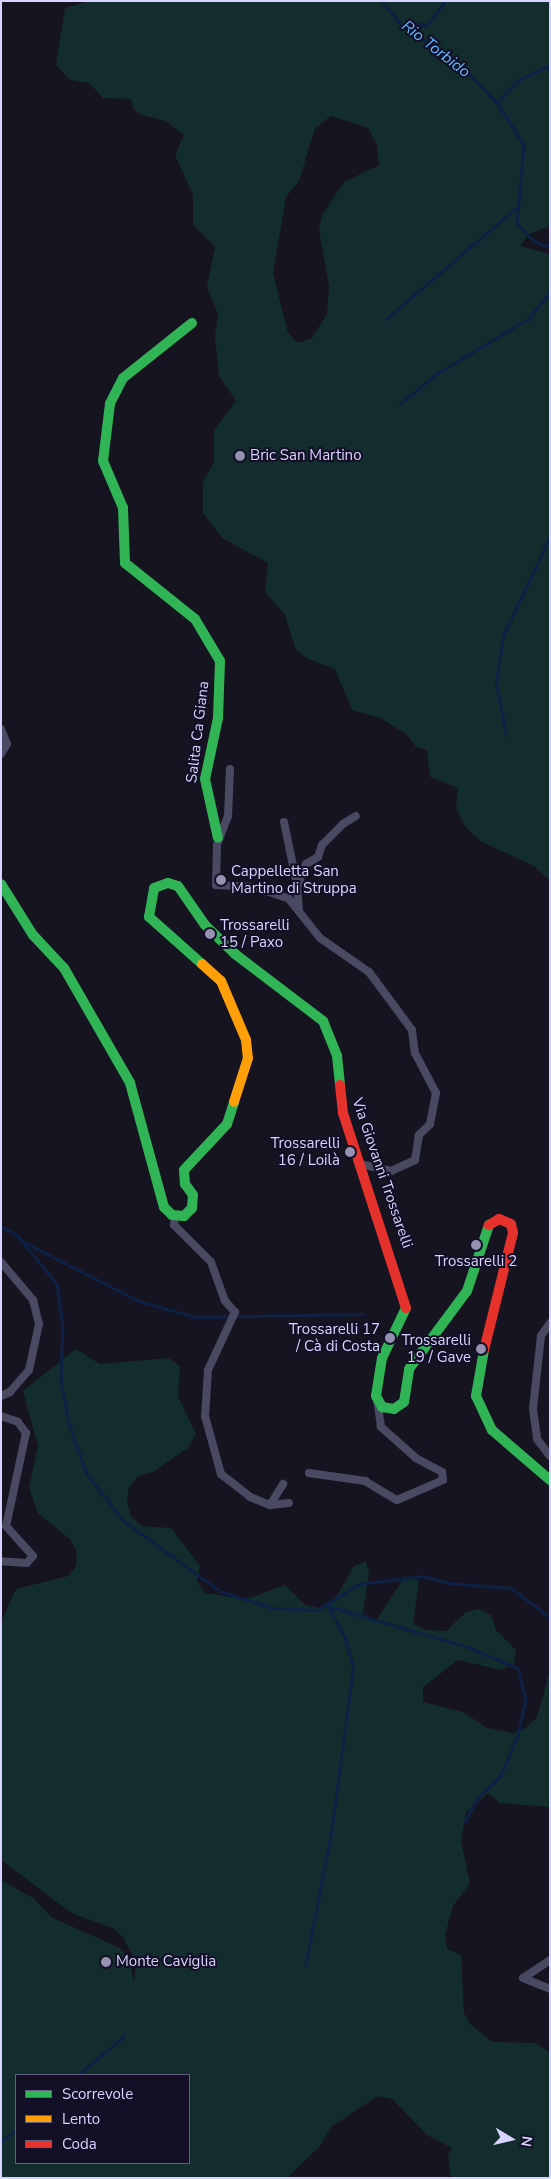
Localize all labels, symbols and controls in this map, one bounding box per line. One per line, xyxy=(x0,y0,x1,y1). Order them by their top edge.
water label: Rio Torbido xyxy=(398,16,474,82)
place label: Bric San Martino xyxy=(250,447,361,465)
marker: Bric San Martino xyxy=(234,450,246,462)
street label: Salita Ca Giana xyxy=(183,680,213,784)
place label: Cappelletta San Martino di Struppa xyxy=(231,862,357,897)
marker: Cappelletta San Martino di Struppa xyxy=(215,874,227,886)
place label: Trossarelli 15 / Paxo xyxy=(220,916,289,951)
marker: Trossarelli 15 / Paxo xyxy=(204,928,216,940)
street label: Via Giovanni Trossarelli xyxy=(348,1096,416,1250)
place label: Trossarelli 16 / Loilà xyxy=(271,1134,340,1169)
marker: Trossarelli 16 / Loilà xyxy=(344,1146,356,1158)
marker: Trossarelli 2 xyxy=(470,1239,482,1251)
place label: Trossarelli 2 xyxy=(435,1253,517,1271)
place label: Trossarelli 17 / Cà di Costa xyxy=(289,1320,380,1355)
place label: Trossarelli 19 / Gave xyxy=(402,1331,471,1366)
marker: Trossarelli 17 / Cà di Costa xyxy=(384,1332,396,1344)
marker: Trossarelli 19 / Gave xyxy=(475,1343,487,1355)
place label: Monte Caviglia xyxy=(116,1953,216,1971)
marker: Monte Caviglia xyxy=(100,1956,112,1968)
legend xyxy=(15,2074,190,2164)
text: Scorrevole xyxy=(62,2084,133,2104)
text: Lento xyxy=(62,2109,100,2129)
north arrow xyxy=(486,2114,536,2164)
text: Coda xyxy=(62,2134,97,2154)
text: N xyxy=(516,2135,537,2148)

